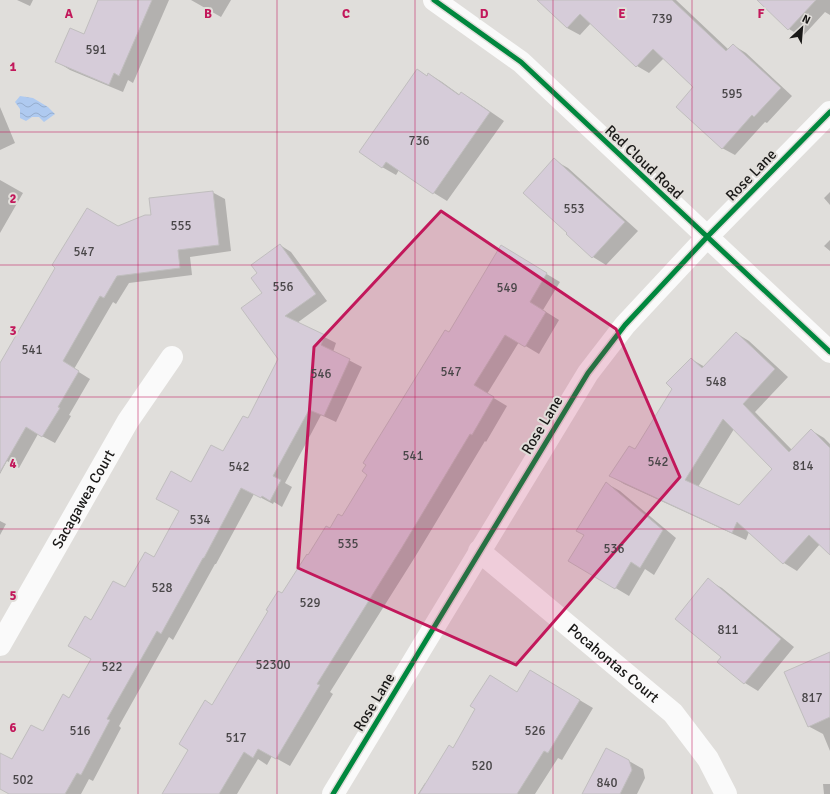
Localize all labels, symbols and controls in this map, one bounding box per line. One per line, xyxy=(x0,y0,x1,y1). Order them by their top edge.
text: A xyxy=(65,6,74,22)
text: B xyxy=(204,6,212,22)
text: C xyxy=(342,6,350,22)
text: D xyxy=(480,6,489,22)
text: E xyxy=(618,6,626,22)
text: F xyxy=(758,6,765,22)
north arrow xyxy=(782,8,822,48)
house number: 739 xyxy=(651,11,673,27)
text: N xyxy=(800,12,812,27)
house number: 591 xyxy=(85,42,107,58)
text: 1 xyxy=(9,59,17,75)
house number: 595 xyxy=(721,86,743,102)
street label: Red Cloud Road xyxy=(601,121,687,203)
house number: 736 xyxy=(408,133,430,149)
street label: Rose Lane xyxy=(722,145,780,205)
text: 2 xyxy=(9,191,17,207)
house number: 553 xyxy=(563,201,585,217)
house number: 555 xyxy=(170,218,192,234)
house number: 547 xyxy=(73,244,95,260)
house number: 556 xyxy=(272,279,294,295)
house number: 549 xyxy=(496,280,518,296)
text: 3 xyxy=(9,323,17,339)
house number: 541 xyxy=(21,342,43,358)
house number: 547 xyxy=(440,364,462,380)
house number: 546 xyxy=(310,366,332,382)
house number: 548 xyxy=(705,374,727,390)
street label: Rose Lane xyxy=(518,393,566,457)
street label: Sacagawea Court xyxy=(48,446,119,552)
house number: 541 xyxy=(402,448,424,464)
house number: 542 xyxy=(647,454,669,470)
text: 4 xyxy=(9,456,17,472)
house number: 814 xyxy=(792,458,814,474)
house number: 542 xyxy=(228,459,250,475)
house number: 534 xyxy=(189,512,211,528)
house number: 535 xyxy=(337,536,359,552)
house number: 536 xyxy=(603,541,625,557)
house number: 528 xyxy=(151,580,173,596)
text: 5 xyxy=(9,588,17,604)
house number: 529 xyxy=(299,595,321,611)
street label: Pocahontas Court xyxy=(564,620,663,706)
house number: 811 xyxy=(717,622,739,638)
house number: 52300 xyxy=(255,657,291,673)
house number: 522 xyxy=(101,659,123,675)
street label: Rose Lane xyxy=(350,670,398,734)
house number: 817 xyxy=(801,690,823,706)
text: 6 xyxy=(9,720,17,736)
house number: 516 xyxy=(69,723,91,739)
house number: 526 xyxy=(524,723,546,739)
house number: 517 xyxy=(225,730,247,746)
house number: 520 xyxy=(471,758,493,774)
house number: 502 xyxy=(12,772,34,788)
house number: 840 xyxy=(596,775,618,791)

